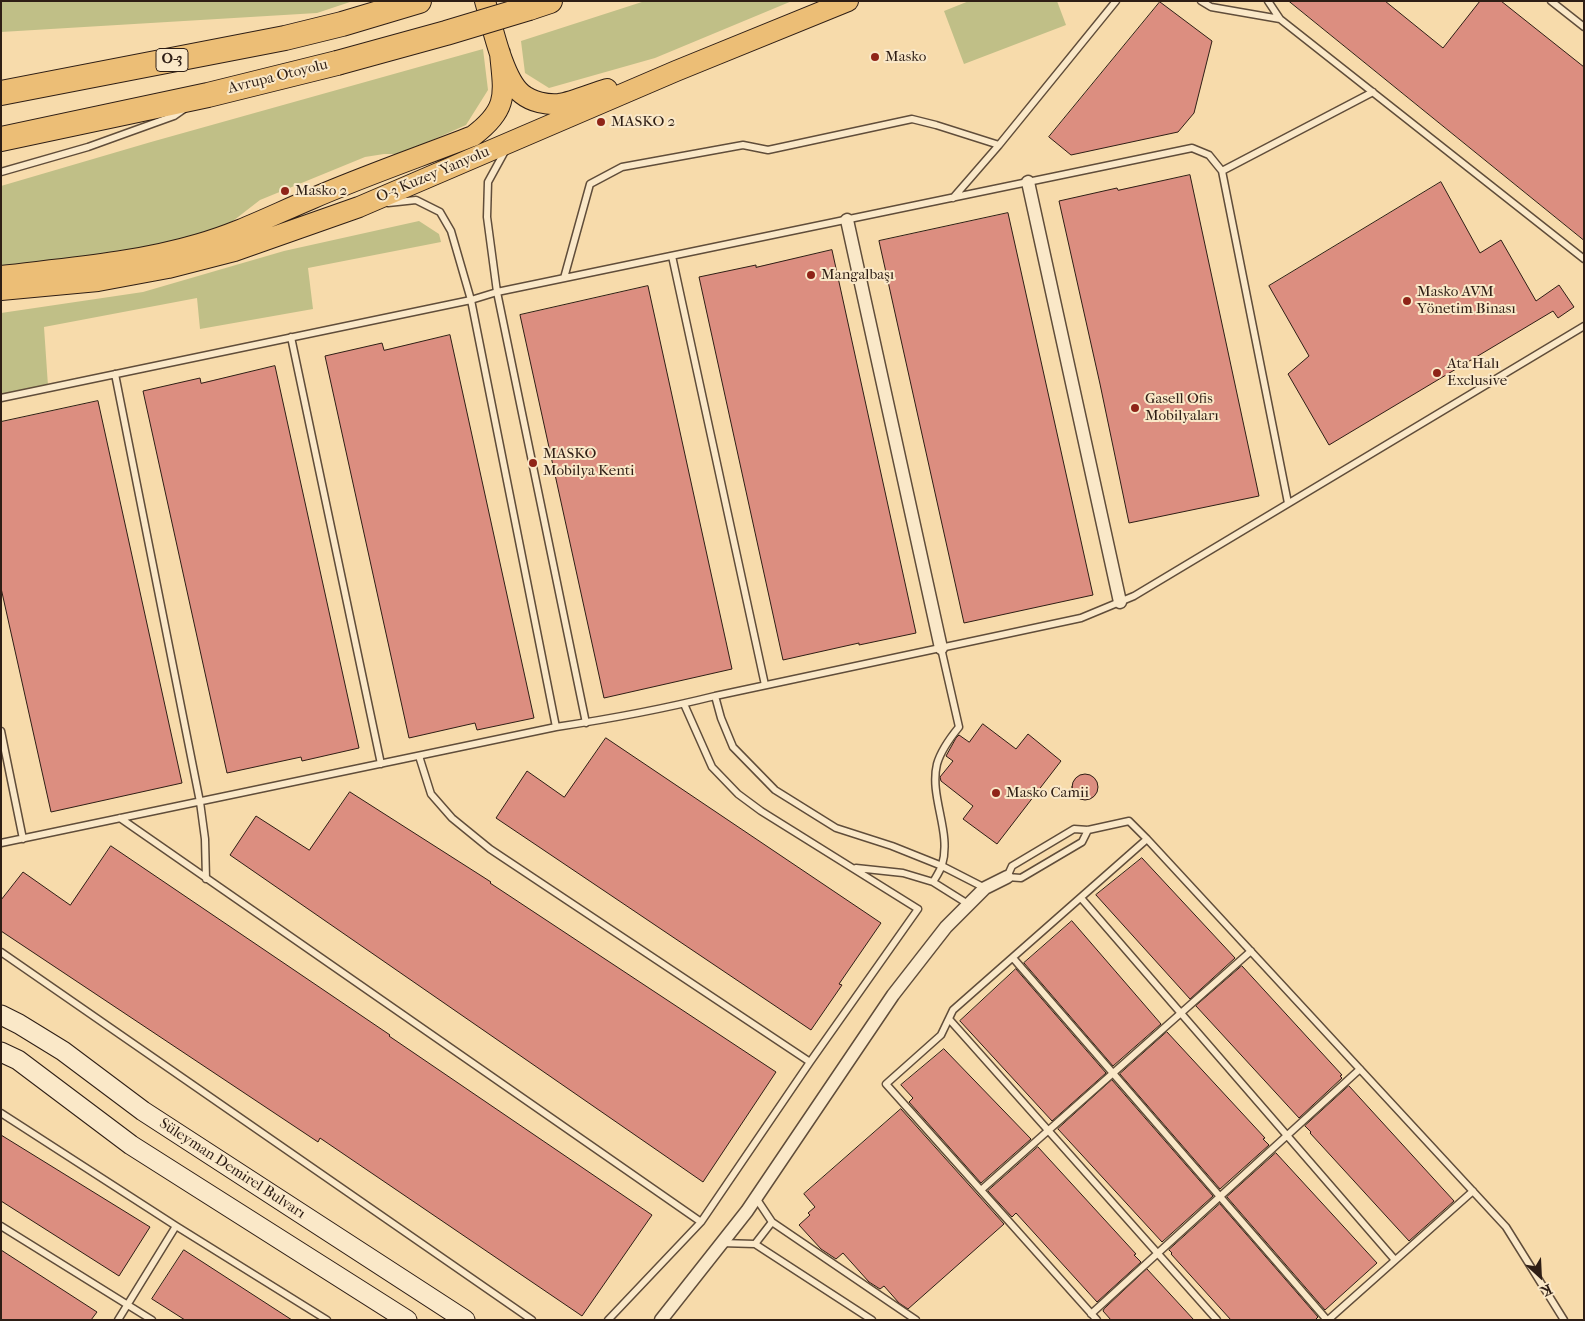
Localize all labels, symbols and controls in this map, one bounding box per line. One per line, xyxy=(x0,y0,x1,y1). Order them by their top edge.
road number: O-3 xyxy=(156,48,188,72)
place label: Masko xyxy=(885,48,926,66)
marker: Masko xyxy=(869,51,881,63)
street label: Avrupa Otoyolu xyxy=(226,56,330,98)
place label: MASKO 2 xyxy=(611,113,675,131)
marker: MASKO 2 xyxy=(595,116,607,128)
street label: O-3 Kuzey Yanyolu xyxy=(374,143,492,207)
place label: Masko 2 xyxy=(295,182,347,200)
marker: Masko 2 xyxy=(279,185,291,197)
place label: Mangalbaşı xyxy=(821,266,894,284)
marker: Mangalbaşı xyxy=(805,269,817,281)
place label: Masko AVM Yönetim Binası xyxy=(1417,283,1516,318)
marker: Masko AVM Yönetim Binası xyxy=(1401,295,1413,307)
place label: Ata Halı Exclusive xyxy=(1447,355,1507,390)
marker: Ata Halı Exclusive xyxy=(1431,367,1443,379)
place label: Gasell Ofis Mobilyaları xyxy=(1145,390,1219,425)
marker: Gasell Ofis Mobilyaları xyxy=(1129,402,1141,414)
place label: MASKO Mobilya Kenti xyxy=(543,445,635,480)
marker: MASKO Mobilya Kenti xyxy=(527,457,539,469)
place label: Masko Camii xyxy=(1006,784,1089,802)
marker: Masko Camii xyxy=(990,787,1002,799)
street label: Süleyman Demirel Bulvarı xyxy=(155,1115,309,1223)
north arrow xyxy=(1515,1251,1565,1301)
text: K xyxy=(1538,1280,1555,1300)

